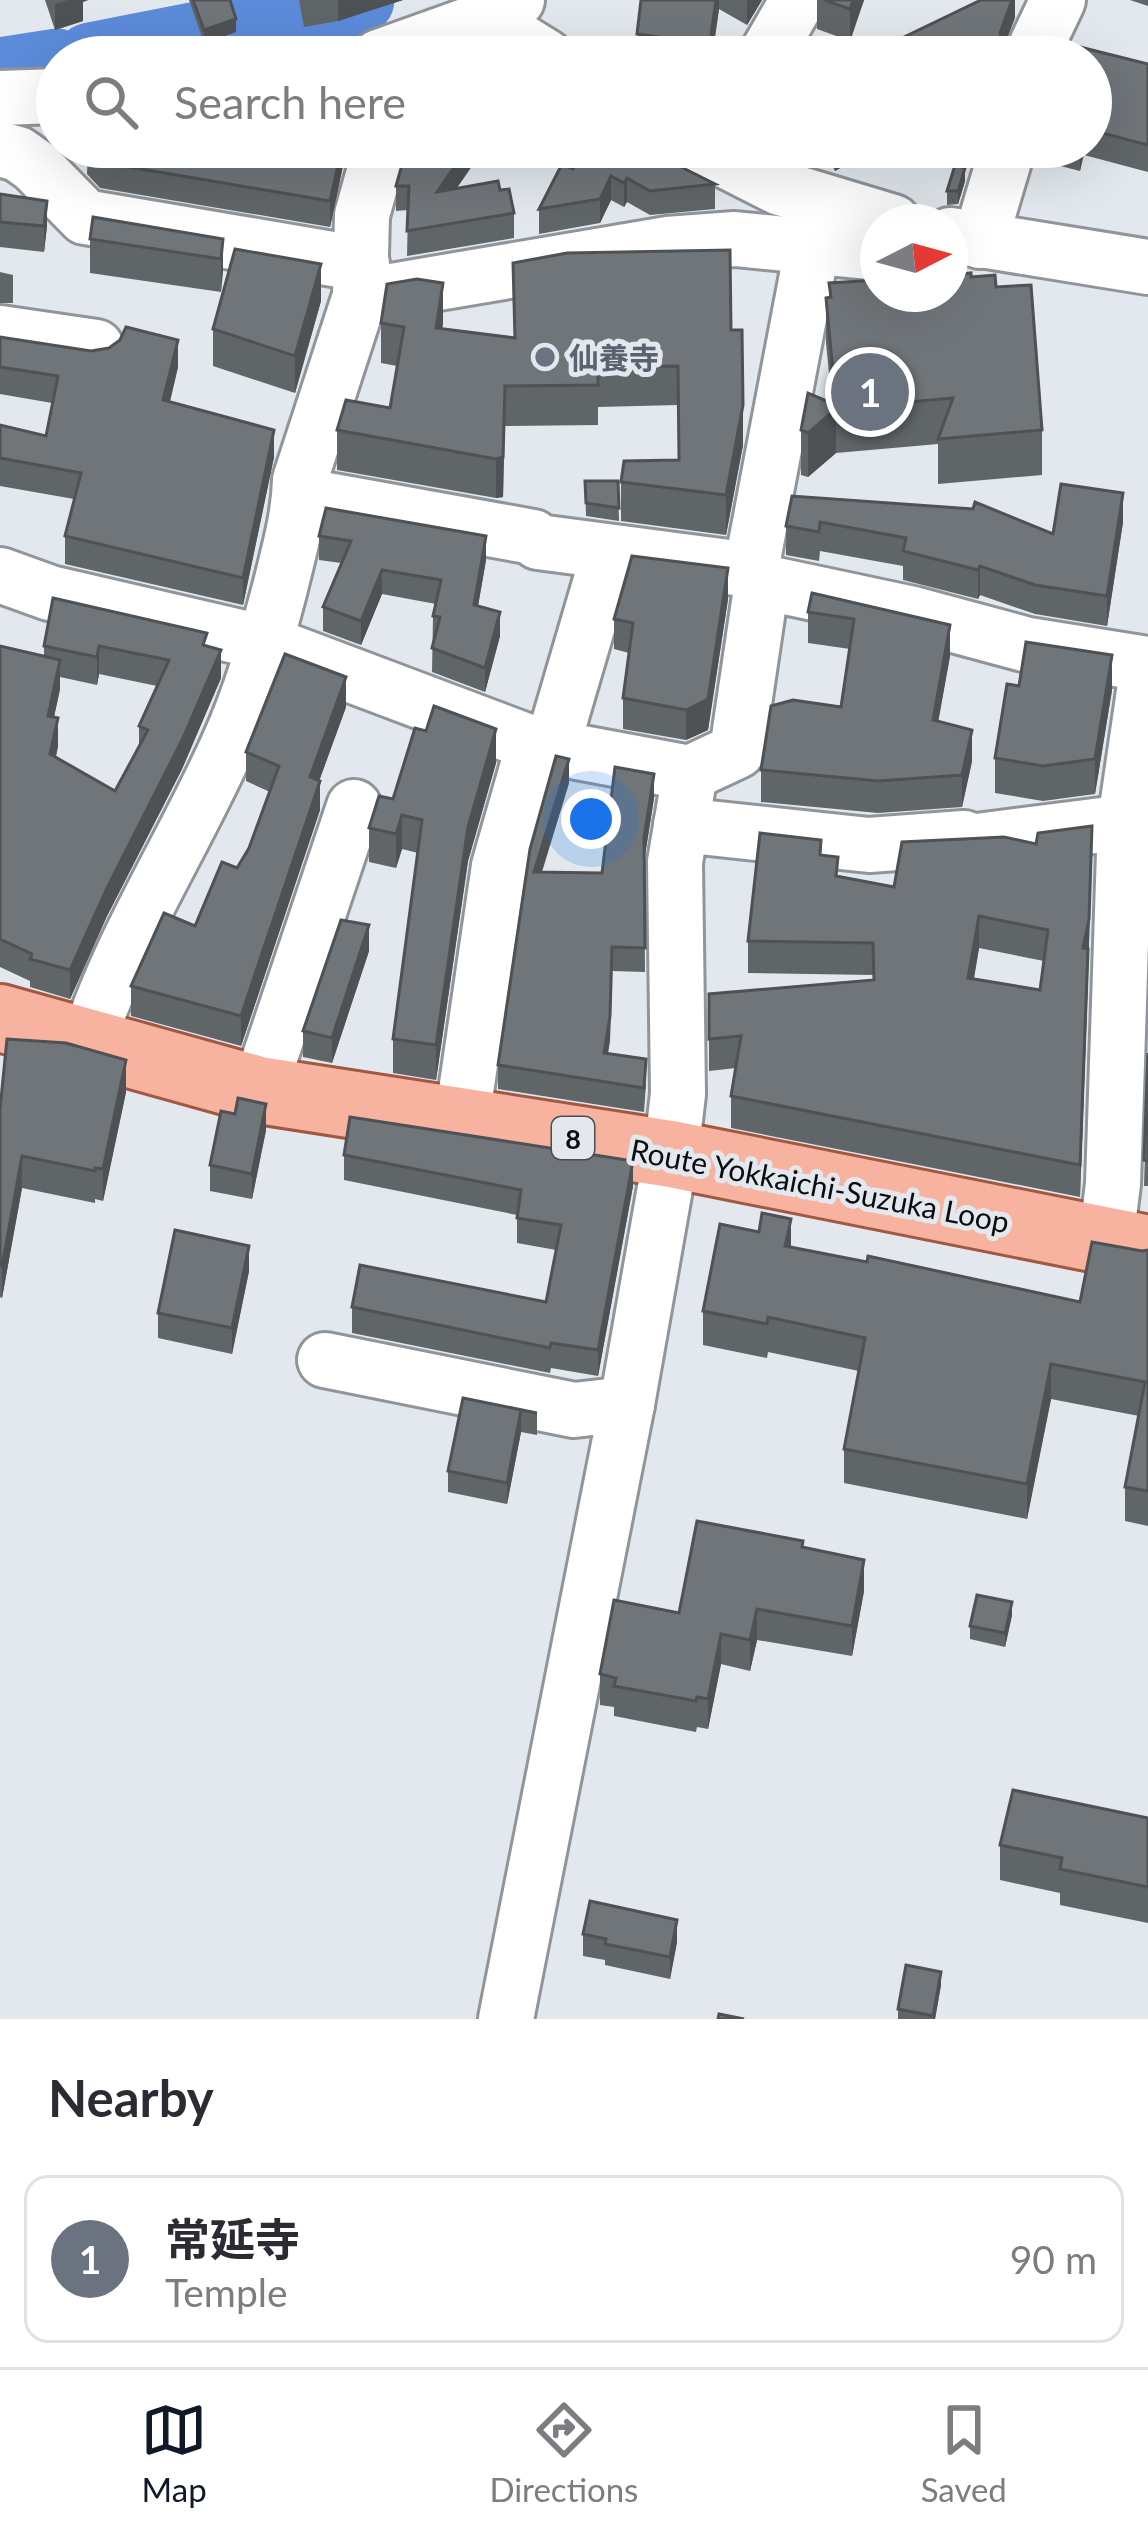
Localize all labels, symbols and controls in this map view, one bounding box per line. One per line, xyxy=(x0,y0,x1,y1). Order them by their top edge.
search box xyxy=(36,36,1112,168)
icon: search xyxy=(78,69,144,135)
text: Search here xyxy=(174,75,406,129)
north arrow xyxy=(860,204,968,312)
place label: 仙養寺 xyxy=(569,339,659,375)
marker: 仙養寺 xyxy=(532,344,558,370)
pin: 1 xyxy=(831,347,909,437)
your location xyxy=(561,789,621,849)
road number: 8 xyxy=(552,1117,594,1159)
street label: Route Yokkaichi-Suzuka Loop xyxy=(628,1131,1012,1239)
text: Nearby xyxy=(48,2067,214,2128)
text: 常延寺 xyxy=(165,2212,300,2266)
text: 1 xyxy=(79,2236,101,2282)
text: 90 m xyxy=(1010,2236,1097,2282)
text: Temple xyxy=(165,2269,288,2315)
tab: Map xyxy=(141,2397,207,2509)
tab: Directions xyxy=(489,2397,638,2509)
tab: Saved xyxy=(921,2397,1007,2509)

